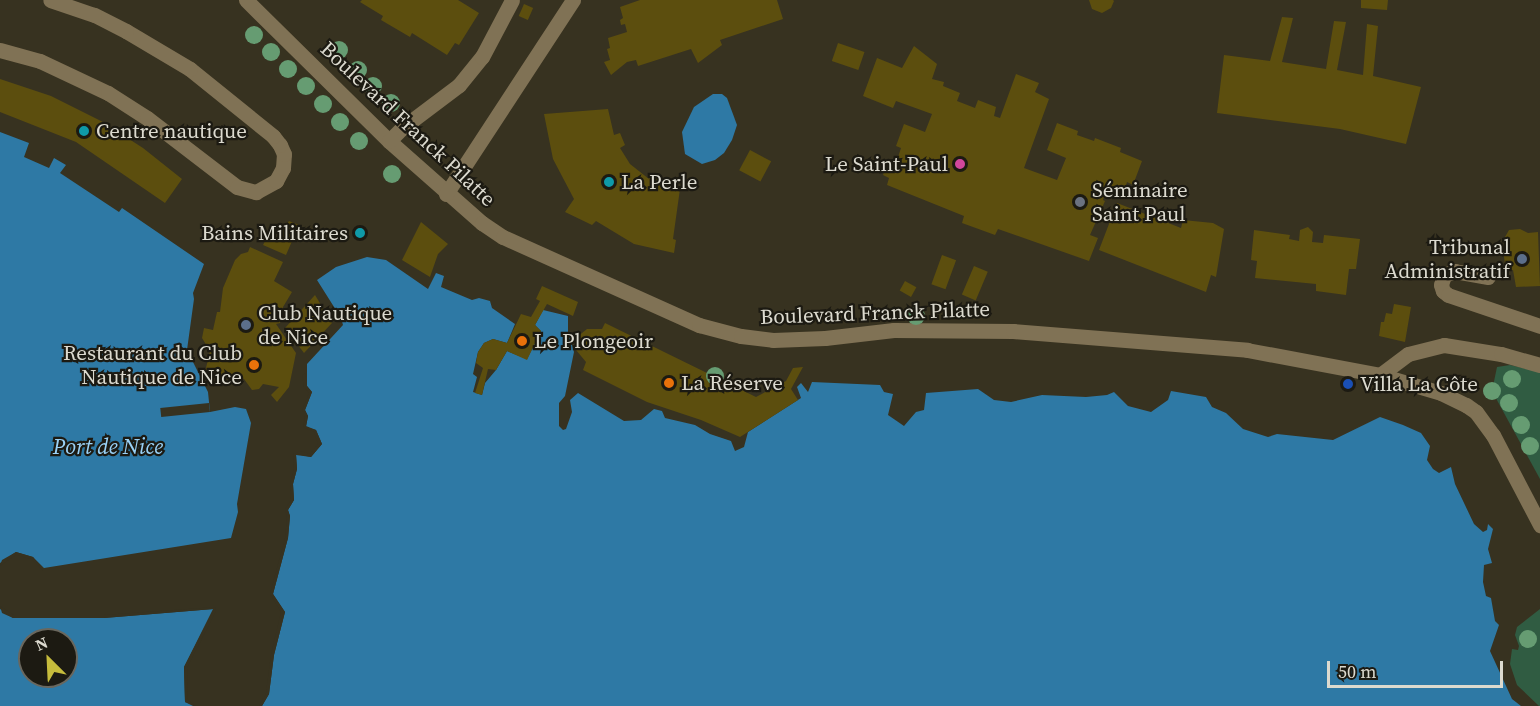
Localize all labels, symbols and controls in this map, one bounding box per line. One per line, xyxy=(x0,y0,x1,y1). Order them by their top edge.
street label: Boulevard Franck Pilatte xyxy=(315,36,501,212)
place label: Centre nautique xyxy=(96,118,247,144)
marker: Centre nautique xyxy=(77,124,91,138)
place label: Le Saint-Paul xyxy=(825,151,948,177)
marker: Le Saint-Paul xyxy=(953,157,967,171)
place label: La Perle xyxy=(621,169,697,195)
marker: La Perle xyxy=(602,175,616,189)
place label: Séminaire Saint Paul xyxy=(1092,177,1188,227)
marker: Séminaire Saint Paul xyxy=(1073,195,1087,209)
place label: Bains Militaires xyxy=(201,220,348,246)
marker: Bains Militaires xyxy=(353,226,367,240)
place label: Tribunal Administratif xyxy=(1385,234,1510,284)
marker: Tribunal Administratif xyxy=(1515,252,1529,266)
street label: Boulevard Franck Pilatte xyxy=(760,296,990,330)
place label: Club Nautique de Nice xyxy=(258,300,392,350)
marker: Club Nautique de Nice xyxy=(239,318,253,332)
place label: Le Plongeoir xyxy=(534,328,653,354)
marker: Le Plongeoir xyxy=(515,334,529,348)
place label: Restaurant du Club Nautique de Nice xyxy=(63,340,242,390)
marker: Restaurant du Club Nautique de Nice xyxy=(247,358,261,372)
place label: La Réserve xyxy=(681,370,783,396)
place label: Villa La Côte xyxy=(1360,371,1478,397)
marker: La Réserve xyxy=(662,376,676,390)
marker: Villa La Côte xyxy=(1341,377,1355,391)
water label: Port de Nice xyxy=(53,434,163,460)
north arrow xyxy=(18,628,78,688)
text: N xyxy=(32,631,51,656)
scale bar xyxy=(1330,649,1506,687)
text: 50 m xyxy=(1338,659,1376,684)

